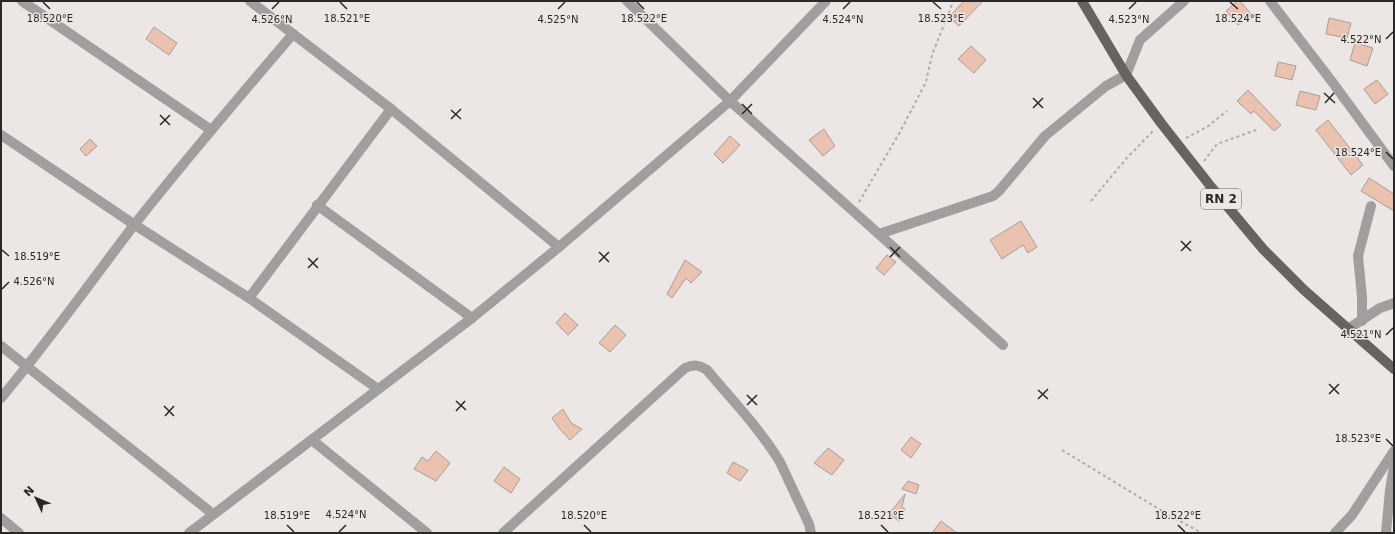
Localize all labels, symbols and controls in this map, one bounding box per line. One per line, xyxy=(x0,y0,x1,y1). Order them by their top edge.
text: 18.520°E xyxy=(27,13,73,24)
text: 18.521°E xyxy=(324,13,370,24)
text: 18.522°E xyxy=(621,13,667,24)
text: 18.523°E xyxy=(918,13,964,24)
text: 18.524°E xyxy=(1215,13,1261,24)
text: 4.526°N xyxy=(251,14,293,25)
text: 4.525°N xyxy=(537,14,579,25)
text: 4.524°N xyxy=(822,14,864,25)
text: 4.523°N xyxy=(1108,14,1150,25)
text: 4.522°N xyxy=(1340,34,1382,45)
text: 18.524°E xyxy=(1335,147,1381,158)
road number: RN 2 xyxy=(1201,189,1241,209)
text: 18.519°E xyxy=(14,251,60,262)
text: 4.526°N xyxy=(13,276,55,287)
text: 4.521°N xyxy=(1340,329,1382,340)
text: 18.523°E xyxy=(1335,433,1381,444)
north arrow xyxy=(16,478,56,518)
text: N xyxy=(21,484,37,499)
text: 4.524°N xyxy=(325,509,367,520)
text: 18.519°E xyxy=(264,510,310,521)
text: 18.520°E xyxy=(561,510,607,521)
text: 18.521°E xyxy=(858,510,904,521)
text: 18.522°E xyxy=(1155,510,1201,521)

